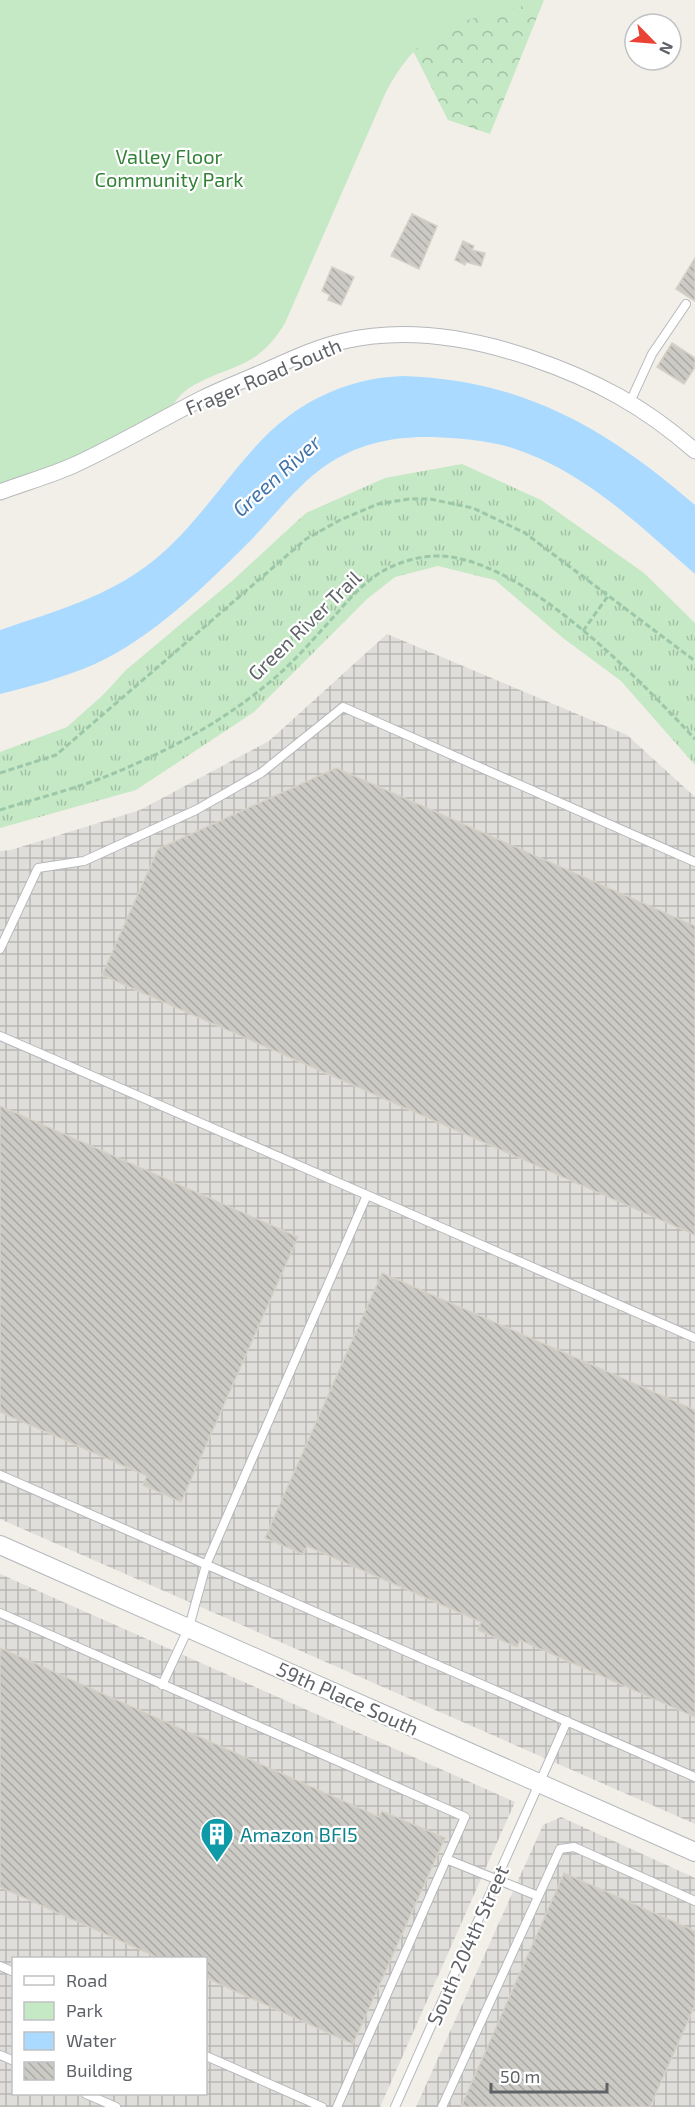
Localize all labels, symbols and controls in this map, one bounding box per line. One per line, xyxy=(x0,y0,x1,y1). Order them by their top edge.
north arrow xyxy=(623,12,683,72)
text: N xyxy=(656,39,678,58)
park label: Valley Floor Community Park xyxy=(95,144,243,191)
street label: Frager Road South xyxy=(181,332,345,420)
water label: Green River xyxy=(227,429,326,521)
street label: Green River Trail xyxy=(243,565,365,685)
street label: 59th Place South xyxy=(273,1656,423,1740)
building icon: Amazon BFI5 xyxy=(199,1816,235,1863)
place label: Amazon BFI5 xyxy=(240,1822,358,1846)
street label: South 204th Street xyxy=(421,1861,513,2029)
legend xyxy=(12,1957,207,2095)
text: Road xyxy=(66,1969,107,1991)
text: Park xyxy=(66,1999,103,2021)
text: Water xyxy=(66,2029,116,2051)
scale bar xyxy=(491,2056,606,2094)
text: Building xyxy=(66,2059,133,2081)
text: 50 m xyxy=(500,2065,540,2087)

